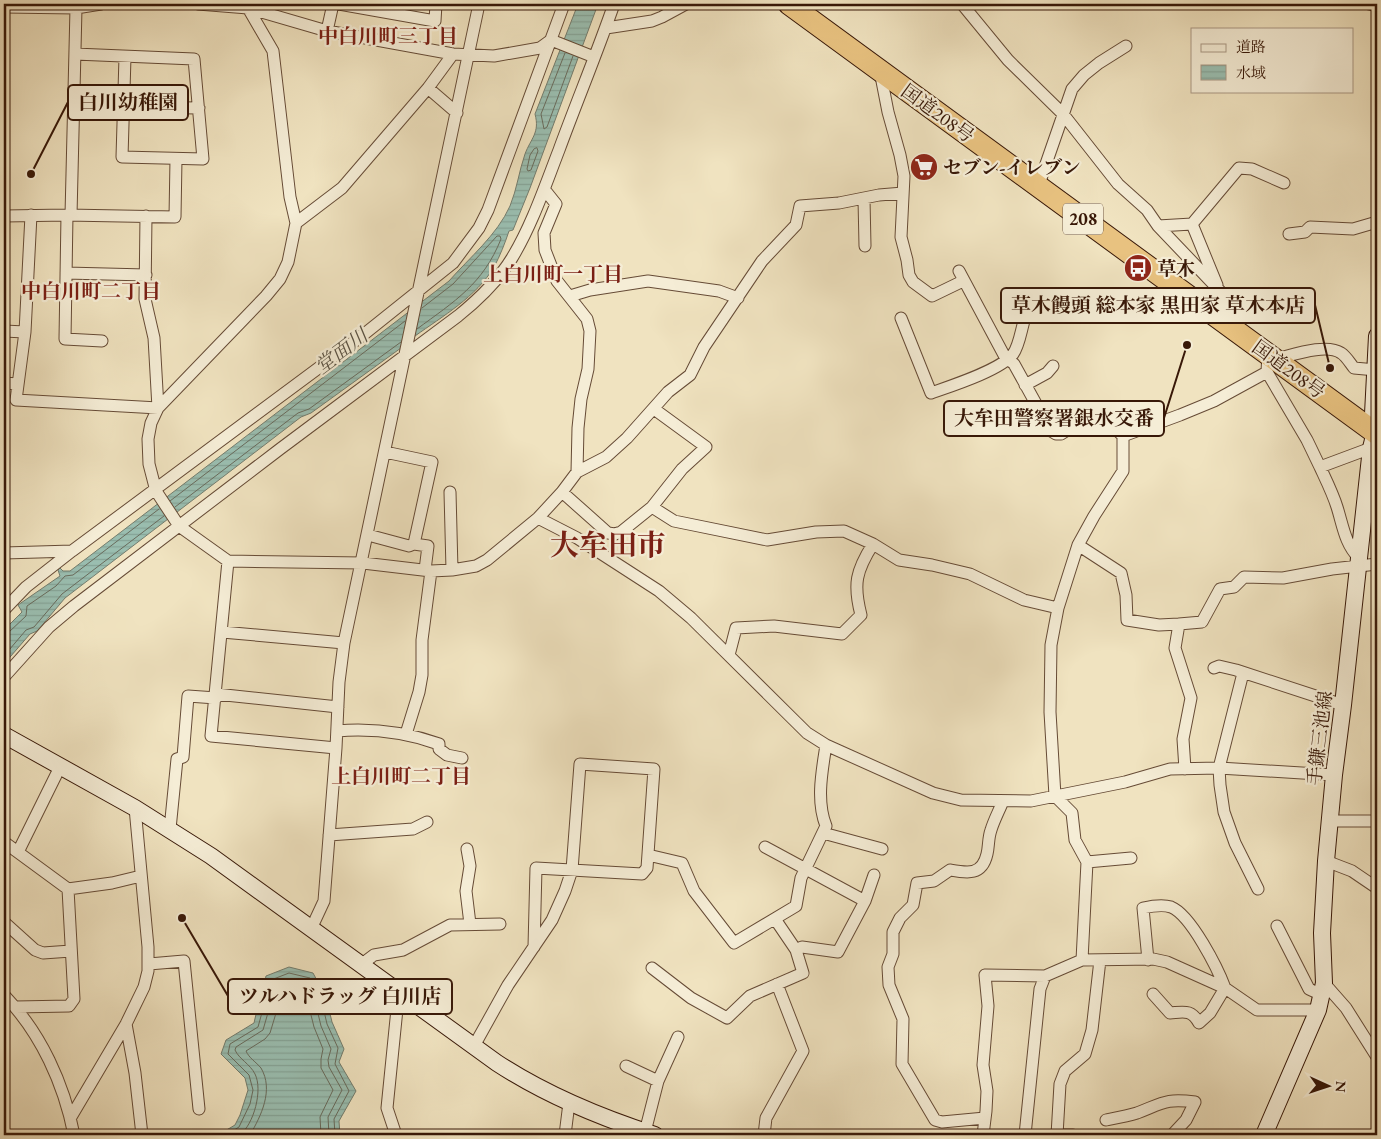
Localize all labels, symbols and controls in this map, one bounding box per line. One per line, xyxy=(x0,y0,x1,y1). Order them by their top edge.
district label: 中白川町三丁目 xyxy=(318,23,458,49)
legend xyxy=(1191,28,1354,92)
text: 道路 xyxy=(1236,37,1266,56)
text: 水域 xyxy=(1236,63,1266,82)
street label: 国道208号 xyxy=(896,78,979,148)
callout: 白川幼稚園 xyxy=(68,85,188,120)
text: 白川幼稚園 xyxy=(78,89,178,115)
supermarket icon: セブン-イレブン xyxy=(909,152,939,182)
place label: セブン-イレブン xyxy=(943,155,1081,180)
road number: 208 xyxy=(1063,203,1103,234)
bus stop icon: 草木 xyxy=(1123,253,1153,283)
place label: 草木 xyxy=(1157,256,1195,281)
district label: 上白川町一丁目 xyxy=(483,261,623,287)
district label: 中白川町二丁目 xyxy=(21,278,161,304)
callout: 草木饅頭 総本家 黒田家 草木本店 xyxy=(1001,288,1315,323)
text: 草木饅頭 総本家 黒田家 草木本店 xyxy=(1011,292,1305,318)
water label: 堂面川 xyxy=(309,321,374,379)
street label: 国道208号 xyxy=(1247,334,1330,404)
callout: 大牟田警察署銀水交番 xyxy=(944,401,1164,436)
text: 大牟田警察署銀水交番 xyxy=(954,405,1154,431)
district label: 大牟田市 xyxy=(550,526,666,564)
street label: 手鎌三池線 xyxy=(1301,689,1338,787)
district label: 上白川町二丁目 xyxy=(331,763,471,789)
callout: ツルハドラッグ 白川店 xyxy=(228,979,452,1014)
text: ツルハドラッグ 白川店 xyxy=(239,983,441,1009)
north arrow xyxy=(1304,1062,1354,1112)
text: N xyxy=(1332,1081,1350,1093)

